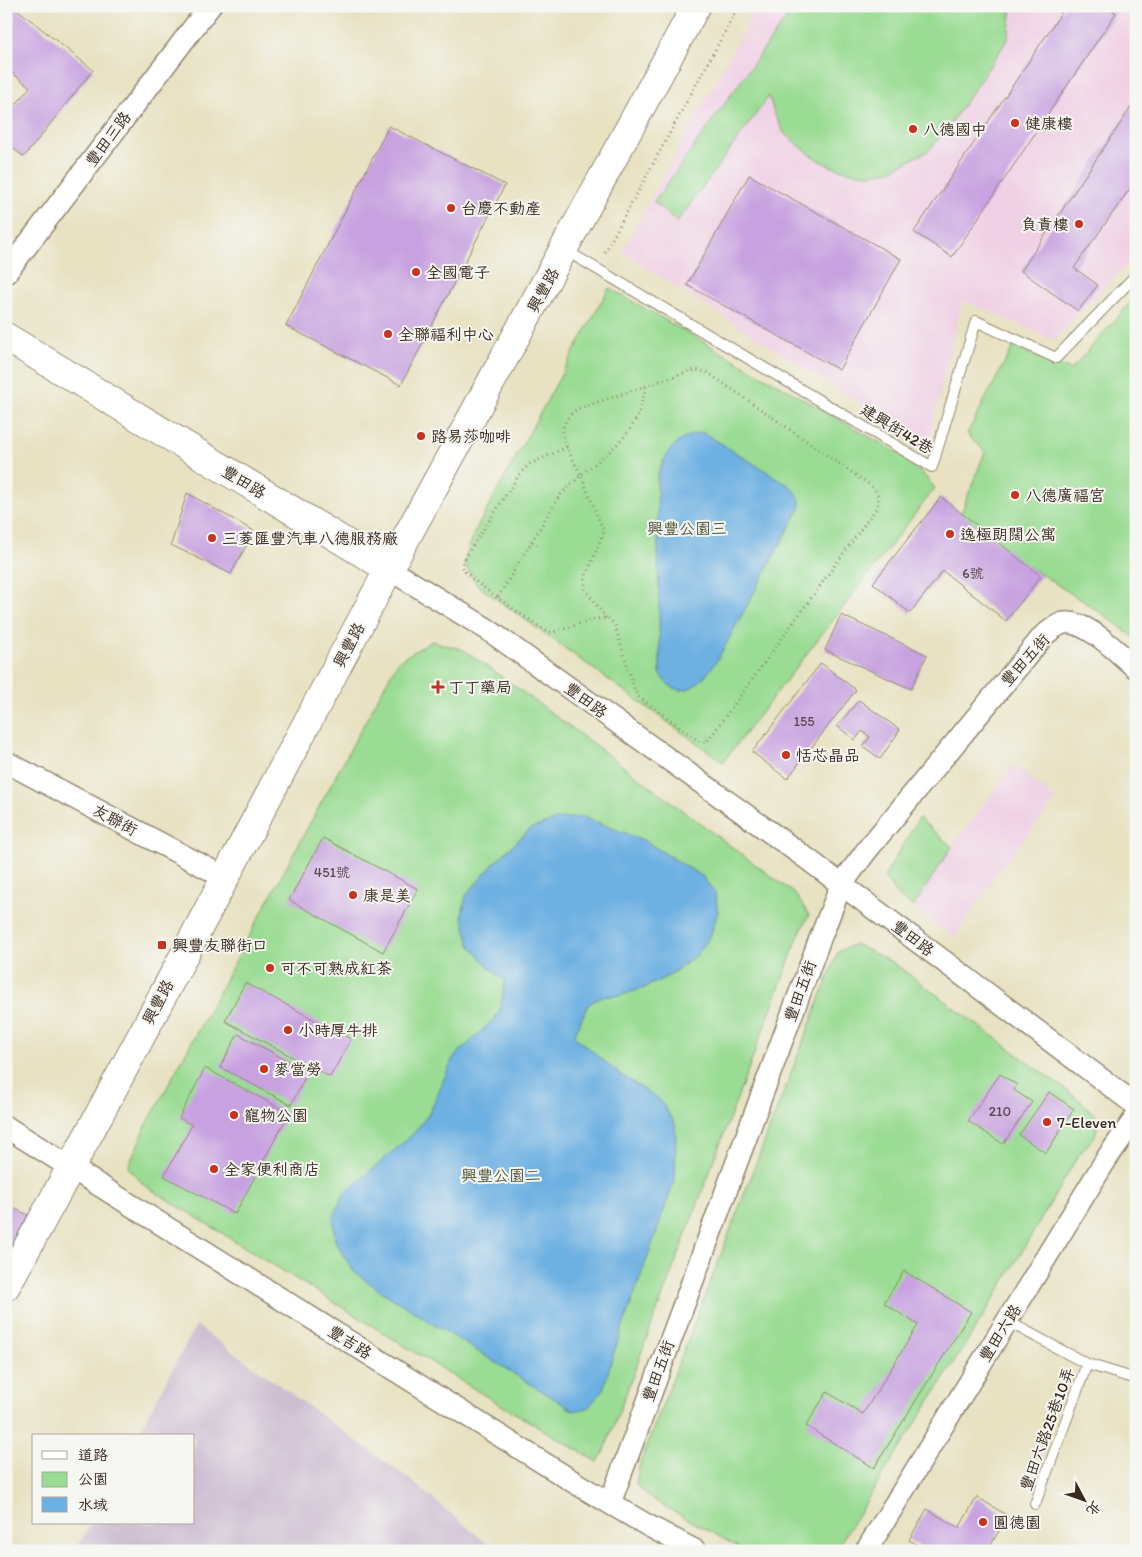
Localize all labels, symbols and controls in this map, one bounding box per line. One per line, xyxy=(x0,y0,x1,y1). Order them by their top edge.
street label: 豐田三路 xyxy=(81,108,135,170)
place label: 健康樓 xyxy=(1025,114,1073,133)
marker: 健康樓 xyxy=(1009,117,1021,129)
place label: 八德國中 xyxy=(923,120,987,139)
marker: 八德國中 xyxy=(907,123,919,135)
place label: 台慶不動產 xyxy=(461,199,541,218)
marker: 台慶不動產 xyxy=(445,202,457,214)
place label: 負責樓 xyxy=(1021,215,1069,234)
marker: 負責樓 xyxy=(1073,218,1085,230)
place label: 全國電子 xyxy=(426,263,490,282)
street label: 興豐路 xyxy=(523,264,563,316)
marker: 全國電子 xyxy=(410,266,422,278)
place label: 全聯福利中心 xyxy=(398,325,494,344)
marker: 全聯福利中心 xyxy=(382,328,394,340)
street label: 建興街42巷 xyxy=(857,400,937,458)
place label: 路易莎咖啡 xyxy=(431,427,511,446)
marker: 路易莎咖啡 xyxy=(415,430,427,442)
street label: 豐田路 xyxy=(219,461,269,503)
place label: 八德廣福宮 xyxy=(1025,486,1105,505)
marker: 八德廣福宮 xyxy=(1009,489,1021,501)
park label: 興豐公園三 xyxy=(647,519,727,538)
place label: 逸極朗闊公寓 xyxy=(960,525,1056,544)
marker: 逸極朗闊公寓 xyxy=(944,528,956,540)
place label: 三菱匯豐汽車八德服務廠 xyxy=(222,529,398,548)
marker: 三菱匯豐汽車八德服務廠 xyxy=(206,532,218,544)
house number: 6號 xyxy=(962,565,984,582)
street label: 興豐路 xyxy=(329,619,369,671)
street label: 豐田五街 xyxy=(997,630,1053,690)
place label: 丁丁藥局 xyxy=(448,678,512,697)
street label: 豐田路 xyxy=(561,678,611,722)
marker: 丁丁藥局 xyxy=(432,681,444,693)
house number: 155 xyxy=(793,713,815,730)
place label: 恬芯晶品 xyxy=(796,746,860,765)
marker: 恬芯晶品 xyxy=(780,749,792,761)
street label: 友聯街 xyxy=(89,800,141,840)
house number: 451號 xyxy=(314,864,350,881)
place label: 康是美 xyxy=(363,886,411,905)
marker: 康是美 xyxy=(347,889,359,901)
street label: 豐田路 xyxy=(888,916,938,960)
place label: 興豐友聯街口 xyxy=(172,936,268,955)
marker: 興豐友聯街口 xyxy=(156,939,168,951)
street label: 豐田五街 xyxy=(780,958,820,1024)
place label: 可不可熟成紅茶 xyxy=(280,959,392,978)
marker: 可不可熟成紅茶 xyxy=(264,962,276,974)
street label: 興豐路 xyxy=(138,976,178,1028)
place label: 小時厚牛排 xyxy=(298,1021,378,1040)
marker: 小時厚牛排 xyxy=(282,1024,294,1036)
place label: 麥當勞 xyxy=(274,1060,322,1079)
marker: 麥當勞 xyxy=(258,1063,270,1075)
house number: 210 xyxy=(989,1103,1011,1120)
place label: 寵物公園 xyxy=(244,1106,308,1125)
marker: 寵物公園 xyxy=(228,1109,240,1121)
place label: 7-Eleven xyxy=(1057,1113,1116,1132)
marker: 7-Eleven xyxy=(1041,1116,1053,1128)
place label: 全家便利商店 xyxy=(224,1160,320,1179)
marker: 全家便利商店 xyxy=(208,1163,220,1175)
park label: 興豐公園二 xyxy=(461,1166,541,1185)
street label: 豐田六路 xyxy=(975,1301,1025,1365)
street label: 豐吉路 xyxy=(325,1321,375,1363)
street label: 豐田五街 xyxy=(638,1338,678,1404)
street label: 豐田六路25巷10弄 xyxy=(1016,1365,1078,1493)
legend xyxy=(32,1434,195,1524)
text: 道路 xyxy=(78,1446,108,1464)
text: 公園 xyxy=(78,1470,108,1488)
north arrow xyxy=(1060,1474,1110,1524)
text: 水域 xyxy=(78,1496,108,1514)
text: 北 xyxy=(1082,1497,1104,1519)
place label: 圓德園 xyxy=(993,1513,1041,1532)
marker: 圓德園 xyxy=(977,1516,989,1528)

